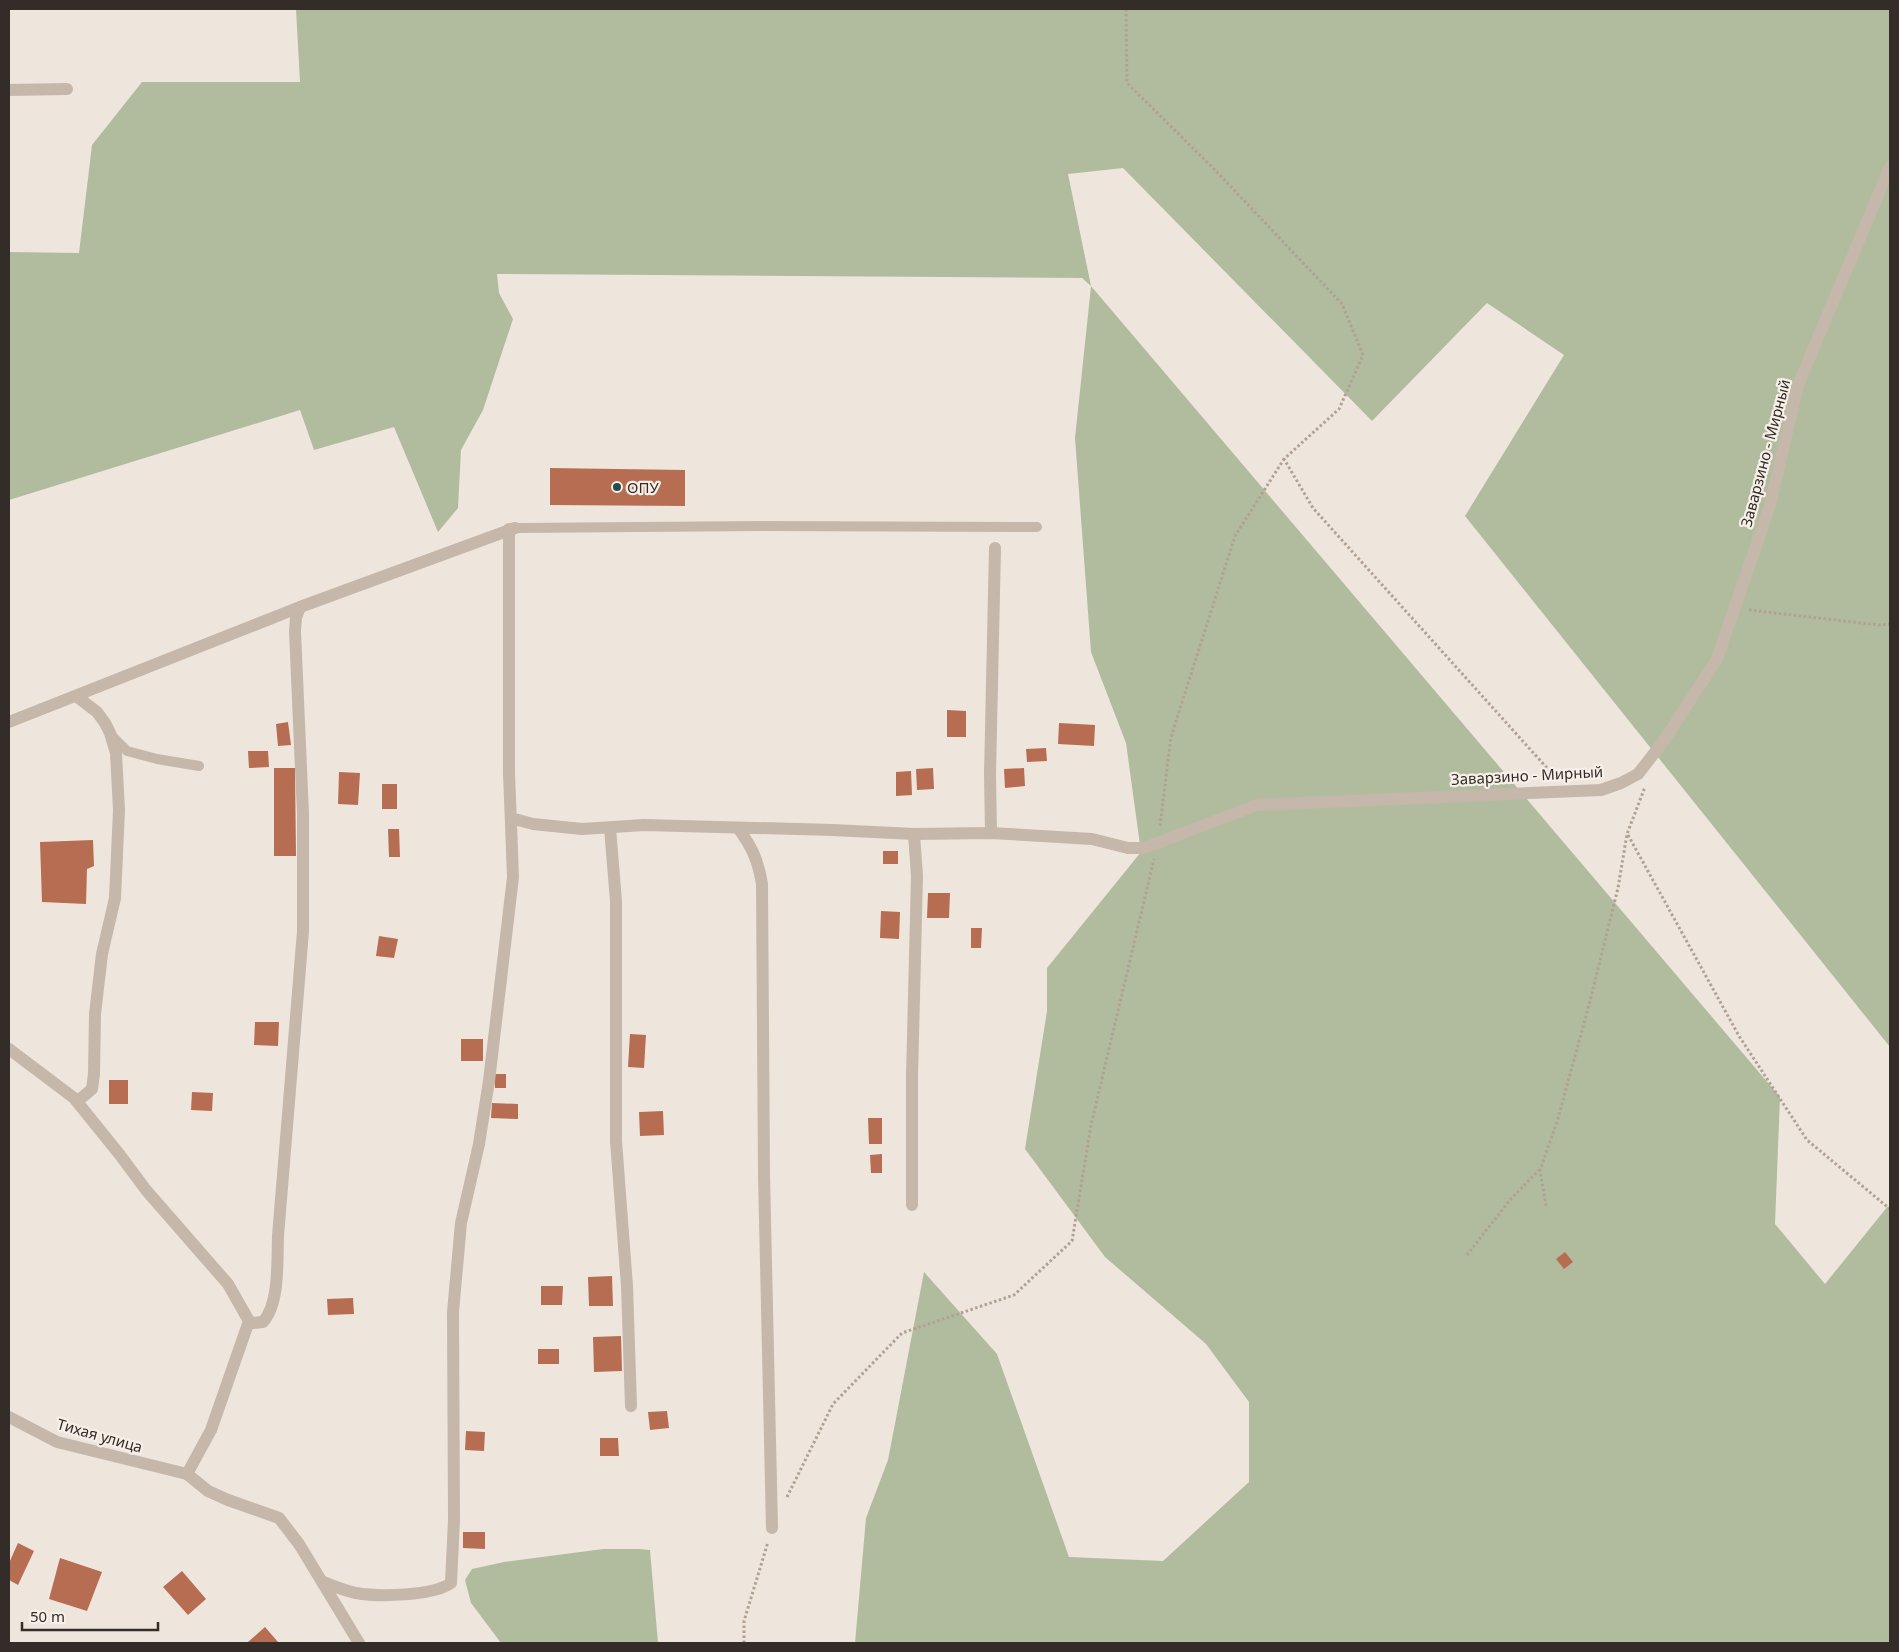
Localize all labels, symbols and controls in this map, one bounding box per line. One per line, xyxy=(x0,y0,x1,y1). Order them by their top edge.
street label: Заварзино - Мирный xyxy=(1736,377,1794,529)
place label: ОПУ xyxy=(627,477,659,497)
marker: ОПУ xyxy=(611,481,623,493)
street label: Заварзино - Мирный xyxy=(1450,761,1604,789)
street label: Тихая улица xyxy=(55,1413,145,1457)
scale bar xyxy=(22,1600,159,1632)
text: 50 m xyxy=(30,1606,65,1626)

